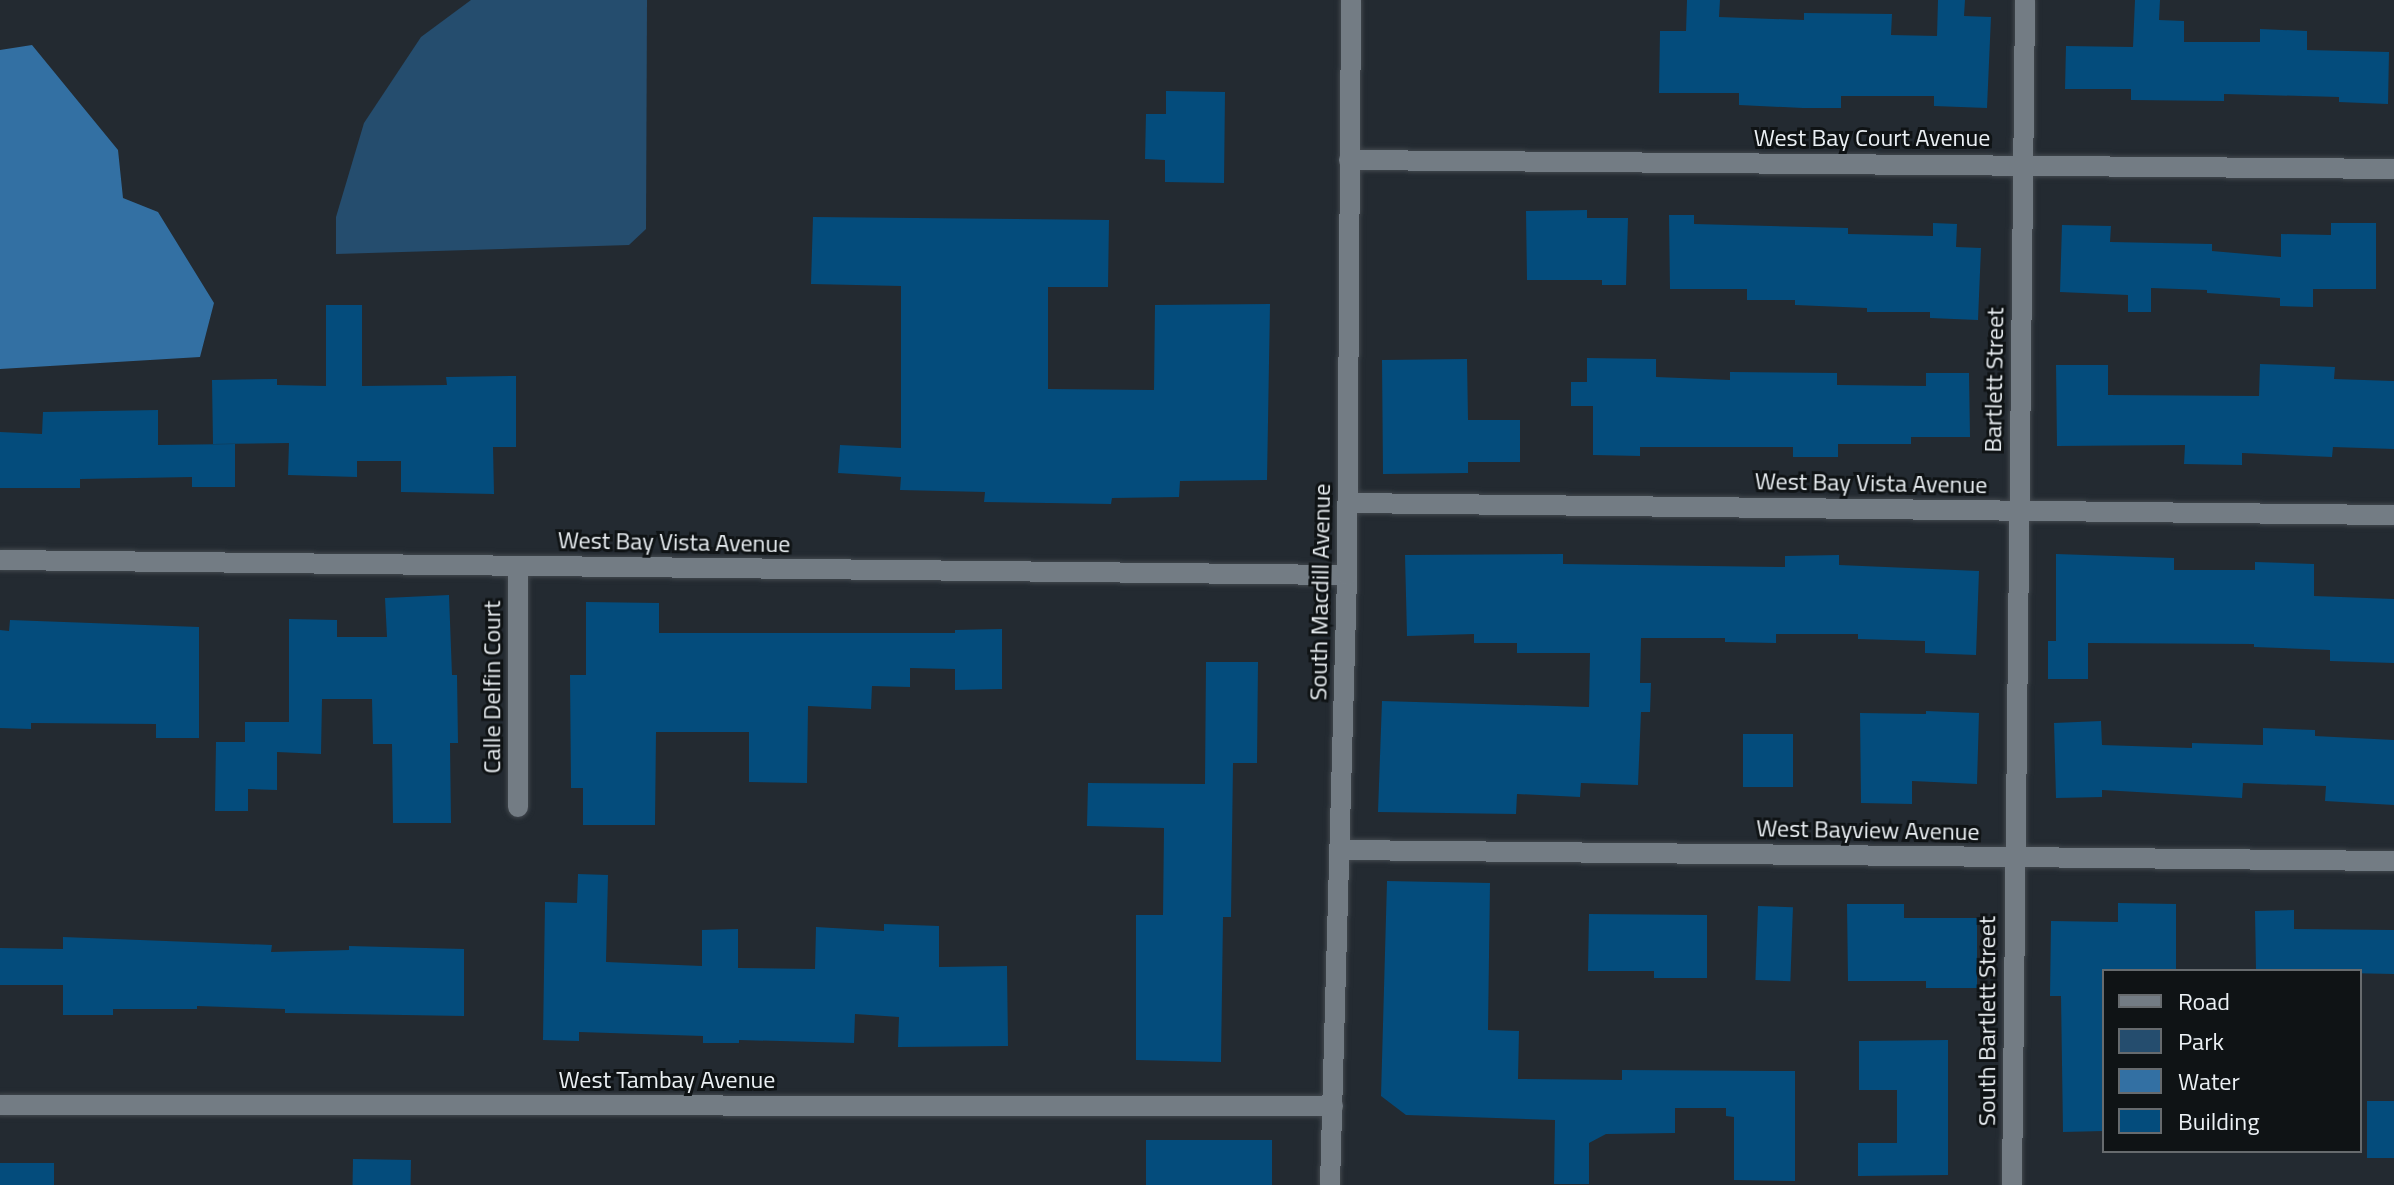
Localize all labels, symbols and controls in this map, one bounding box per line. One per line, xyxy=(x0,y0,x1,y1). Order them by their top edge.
street label: West Bay Court Avenue xyxy=(1754,124,1990,152)
street label: Bartlett Street xyxy=(1978,307,2010,453)
street label: West Bay Vista Avenue xyxy=(1755,467,1987,499)
street label: South Macdill Avenue xyxy=(1304,483,1336,701)
street label: West Bay Vista Avenue xyxy=(558,526,790,558)
street label: Calle Delfin Court xyxy=(478,600,506,774)
street label: West Bayview Avenue xyxy=(1756,814,1980,846)
street label: South Bartlett Street xyxy=(1973,916,2001,1126)
legend xyxy=(2102,969,2362,1153)
text: Road xyxy=(2178,983,2230,1019)
text: Park xyxy=(2178,1023,2224,1059)
text: Water xyxy=(2178,1063,2240,1099)
street label: West Tambay Avenue xyxy=(559,1066,775,1094)
text: Building xyxy=(2178,1103,2260,1139)

